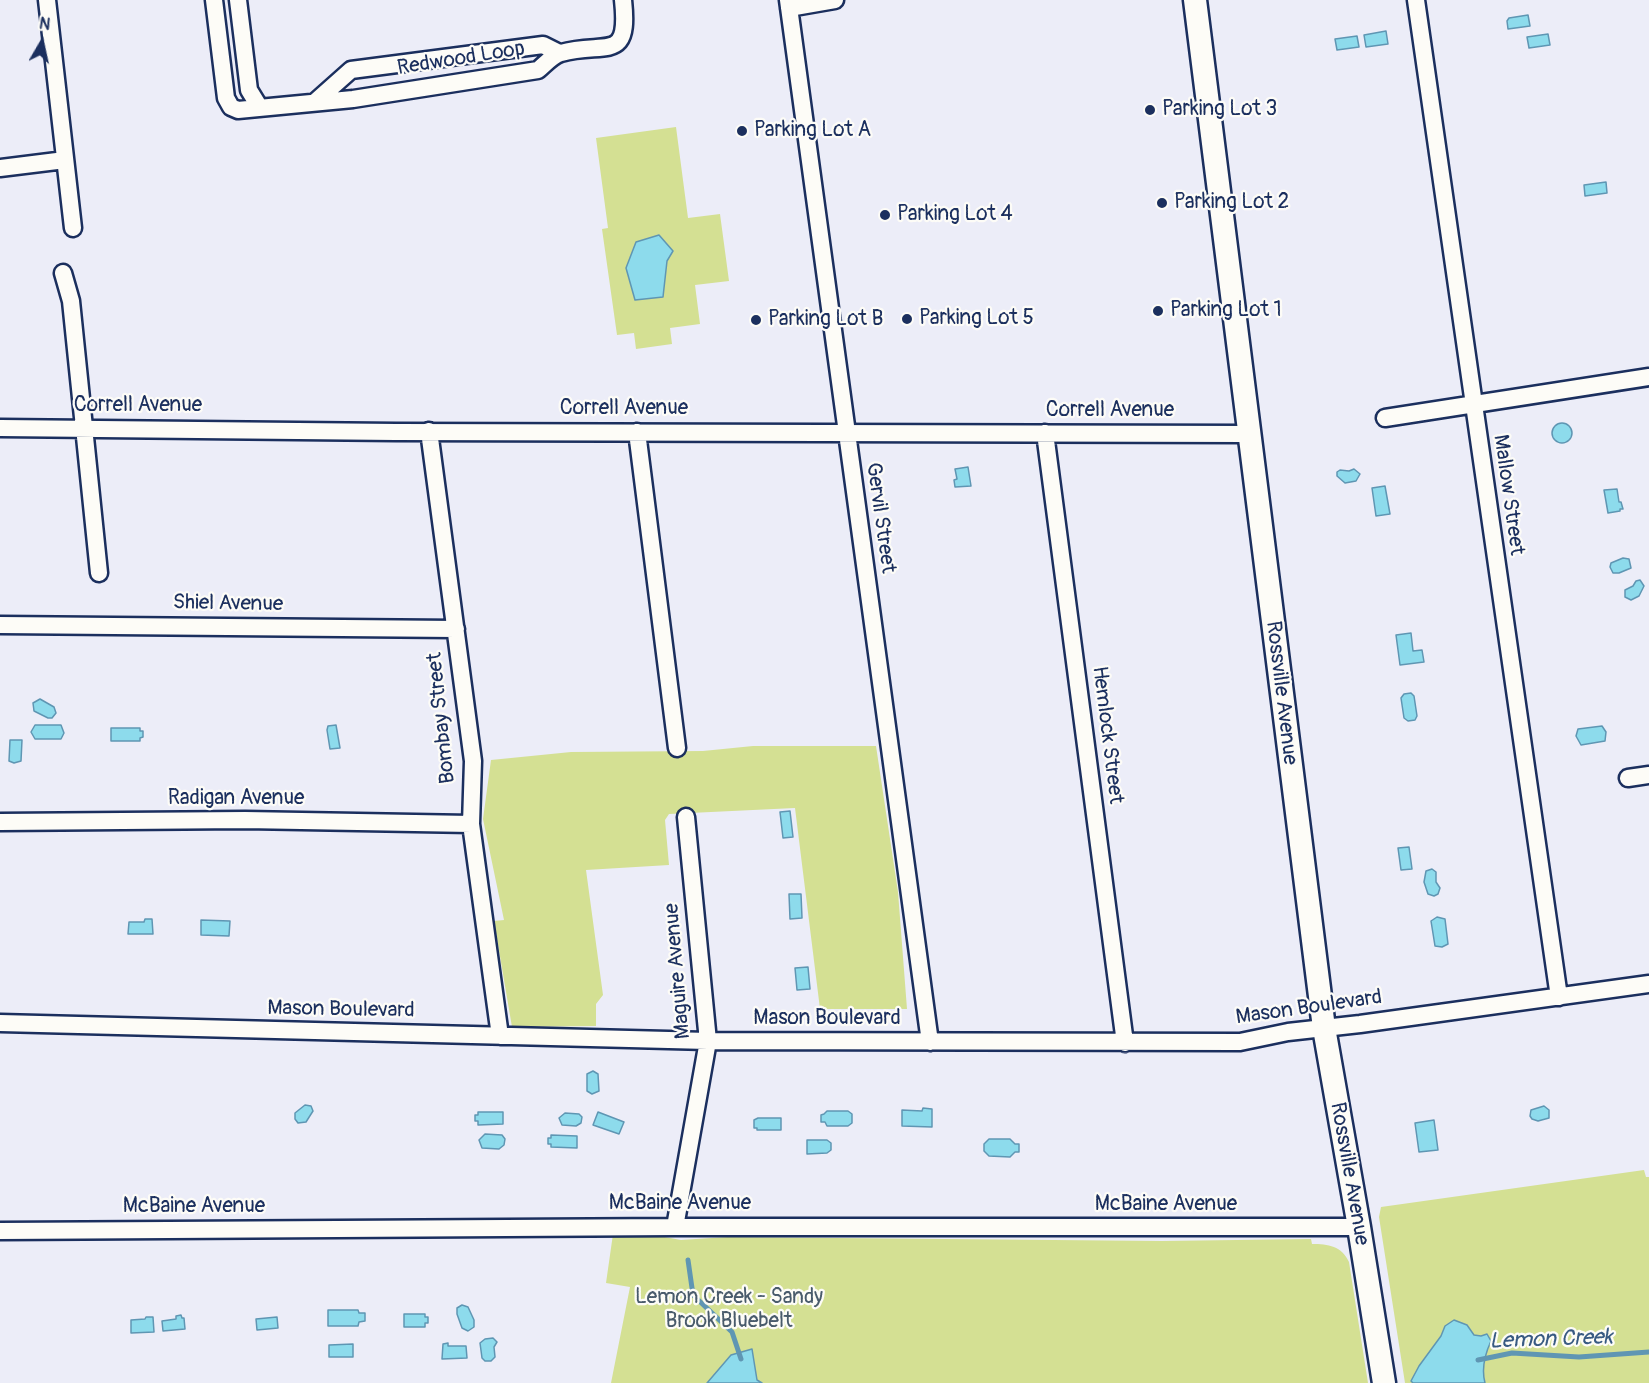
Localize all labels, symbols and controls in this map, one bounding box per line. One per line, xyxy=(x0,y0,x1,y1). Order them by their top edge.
north arrow xyxy=(12,12,72,72)
text: N xyxy=(38,13,52,35)
street label: Redwood Loop xyxy=(395,36,527,82)
place label: Parking Lot 3 xyxy=(1162,97,1277,123)
marker: Parking Lot 3 xyxy=(1143,103,1157,117)
place label: Parking Lot A xyxy=(754,118,871,144)
marker: Parking Lot A xyxy=(735,124,749,138)
place label: Parking Lot 2 xyxy=(1174,190,1289,216)
marker: Parking Lot 2 xyxy=(1155,196,1169,210)
place label: Parking Lot 4 xyxy=(897,202,1013,228)
marker: Parking Lot 4 xyxy=(878,208,892,222)
place label: Parking Lot 1 xyxy=(1170,298,1282,324)
marker: Parking Lot 1 xyxy=(1151,304,1165,318)
place label: Parking Lot 5 xyxy=(919,306,1034,332)
place label: Parking Lot B xyxy=(768,307,883,333)
marker: Parking Lot 5 xyxy=(900,312,914,326)
marker: Parking Lot B xyxy=(749,313,763,327)
street label: Correll Avenue xyxy=(74,393,202,419)
street label: Correll Avenue xyxy=(560,396,688,422)
street label: Correll Avenue xyxy=(1046,398,1174,424)
street label: Mallow Street xyxy=(1487,433,1529,557)
street label: Gervil Street xyxy=(860,461,900,575)
street label: Shiel Avenue xyxy=(173,590,283,618)
street label: Rossville Avenue xyxy=(1260,620,1302,766)
street label: Bombay Street xyxy=(423,651,461,785)
street label: Hemlock Street xyxy=(1086,665,1128,805)
street label: Radigan Avenue xyxy=(168,786,304,812)
street label: Maguire Avenue xyxy=(660,902,696,1040)
street label: Mason Boulevard xyxy=(1234,985,1384,1031)
street label: Mason Boulevard xyxy=(267,996,415,1024)
street label: Mason Boulevard xyxy=(753,1006,901,1032)
street label: Rossville Avenue xyxy=(1324,1100,1374,1248)
street label: McBaine Avenue xyxy=(609,1191,751,1217)
street label: McBaine Avenue xyxy=(1095,1192,1237,1218)
street label: McBaine Avenue xyxy=(123,1194,265,1220)
park label: Lemon Creek - Sandy Brook Bluebelt xyxy=(635,1285,823,1335)
water label: Lemon Creek xyxy=(1489,1325,1613,1355)

